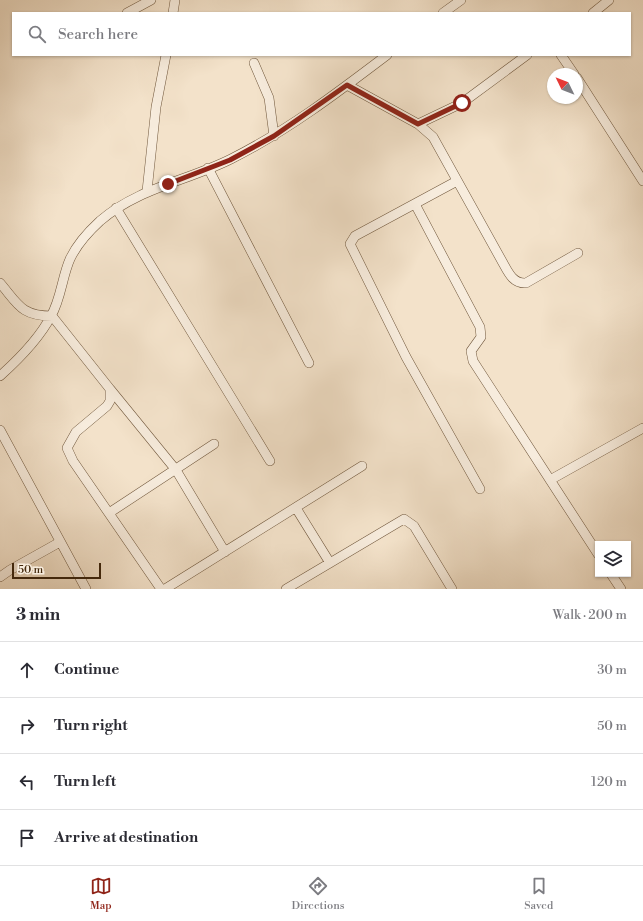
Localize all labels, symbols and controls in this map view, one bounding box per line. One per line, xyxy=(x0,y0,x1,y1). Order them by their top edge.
search box xyxy=(12,12,631,56)
icon: search xyxy=(26,23,48,45)
text: Search here xyxy=(58,25,138,44)
north arrow xyxy=(547,68,583,104)
route start xyxy=(453,94,471,112)
route end xyxy=(159,175,177,193)
map controls xyxy=(595,541,631,577)
button: layers xyxy=(595,541,631,577)
scale bar xyxy=(12,561,101,580)
text: 50 m xyxy=(18,563,43,577)
text: 3 min xyxy=(16,604,60,626)
text: Walk · 200 m xyxy=(553,607,627,623)
icon: ahead xyxy=(16,659,38,681)
text: Continue xyxy=(54,660,119,679)
text: 30 m xyxy=(597,662,627,678)
icon: right xyxy=(16,715,38,737)
text: Turn right xyxy=(54,716,128,735)
text: 50 m xyxy=(597,718,627,734)
icon: left xyxy=(16,771,38,793)
text: Turn left xyxy=(54,772,116,791)
text: 120 m xyxy=(591,774,627,790)
icon: arrive xyxy=(16,827,38,849)
text: Arrive at destination xyxy=(54,828,198,847)
tab: Map xyxy=(90,875,112,913)
tab: Directions xyxy=(292,875,345,913)
tab: Saved xyxy=(524,875,553,913)

